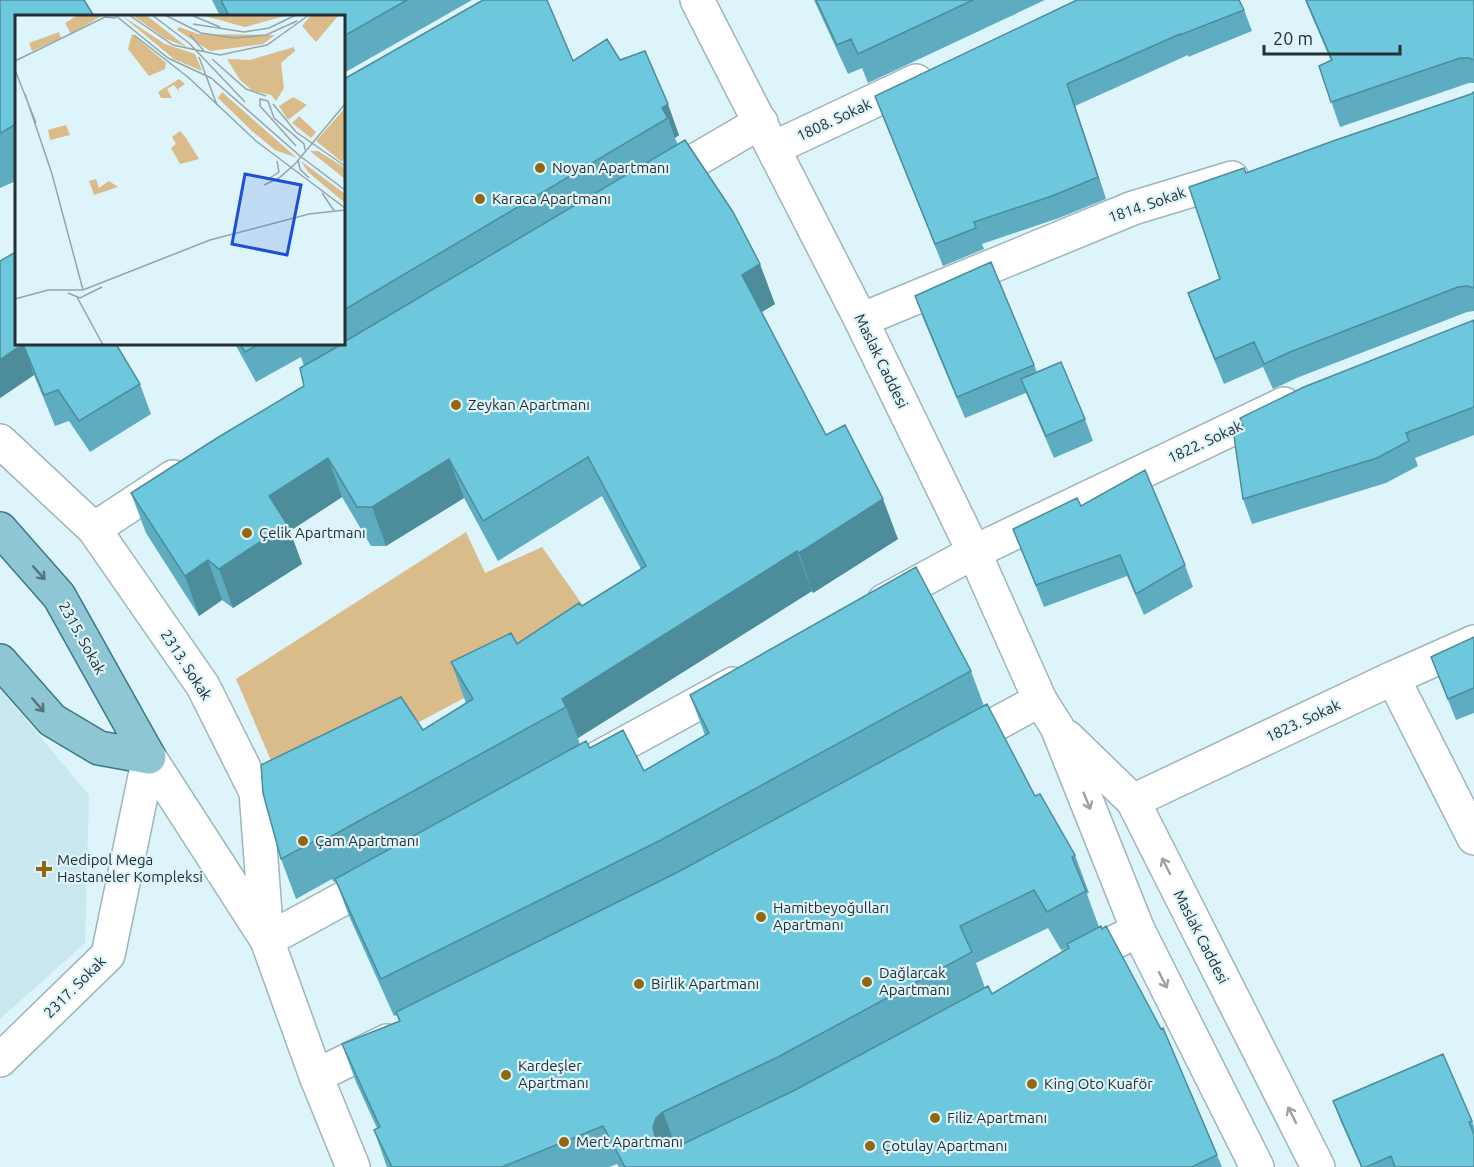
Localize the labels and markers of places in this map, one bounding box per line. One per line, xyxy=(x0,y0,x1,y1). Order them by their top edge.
place label: Noyan Apartmanı xyxy=(552,159,669,176)
marker: Noyan Apartmanı xyxy=(533,161,547,175)
place label: Karaca Apartmanı xyxy=(492,190,611,207)
marker: Karaca Apartmanı xyxy=(473,192,487,206)
place label: Zeykan Apartmanı xyxy=(468,396,590,413)
marker: Zeykan Apartmanı xyxy=(449,398,463,412)
place label: Çelik Apartmanı xyxy=(259,524,366,541)
marker: Çelik Apartmanı xyxy=(240,526,254,540)
place label: Çam Apartmanı xyxy=(315,832,419,849)
marker: Çam Apartmanı xyxy=(296,834,310,848)
place label: Medipol Mega Hastaneler Kompleksi xyxy=(57,851,203,885)
marker: Medipol Mega Hastaneler Kompleksi xyxy=(35,860,53,878)
place label: Hamitbeyoğulları Apartmanı xyxy=(773,899,889,933)
marker: Hamitbeyoğulları Apartmanı xyxy=(754,910,768,924)
place label: Dağlarcak Apartmanı xyxy=(879,964,950,998)
place label: Birlik Apartmanı xyxy=(651,975,759,992)
marker: Dağlarcak Apartmanı xyxy=(860,975,874,989)
marker: Birlik Apartmanı xyxy=(632,977,646,991)
place label: Kardeşler Apartmanı xyxy=(518,1057,589,1091)
marker: Kardeşler Apartmanı xyxy=(499,1068,513,1082)
place label: King Oto Kuaför xyxy=(1044,1075,1153,1092)
marker: King Oto Kuaför xyxy=(1025,1077,1039,1091)
place label: Filiz Apartmanı xyxy=(947,1109,1047,1126)
marker: Filiz Apartmanı xyxy=(928,1111,942,1125)
place label: Mert Apartmanı xyxy=(576,1133,683,1150)
marker: Mert Apartmanı xyxy=(557,1135,571,1149)
place label: Çotulay Apartmanı xyxy=(882,1137,1007,1154)
marker: Çotulay Apartmanı xyxy=(863,1139,877,1153)

